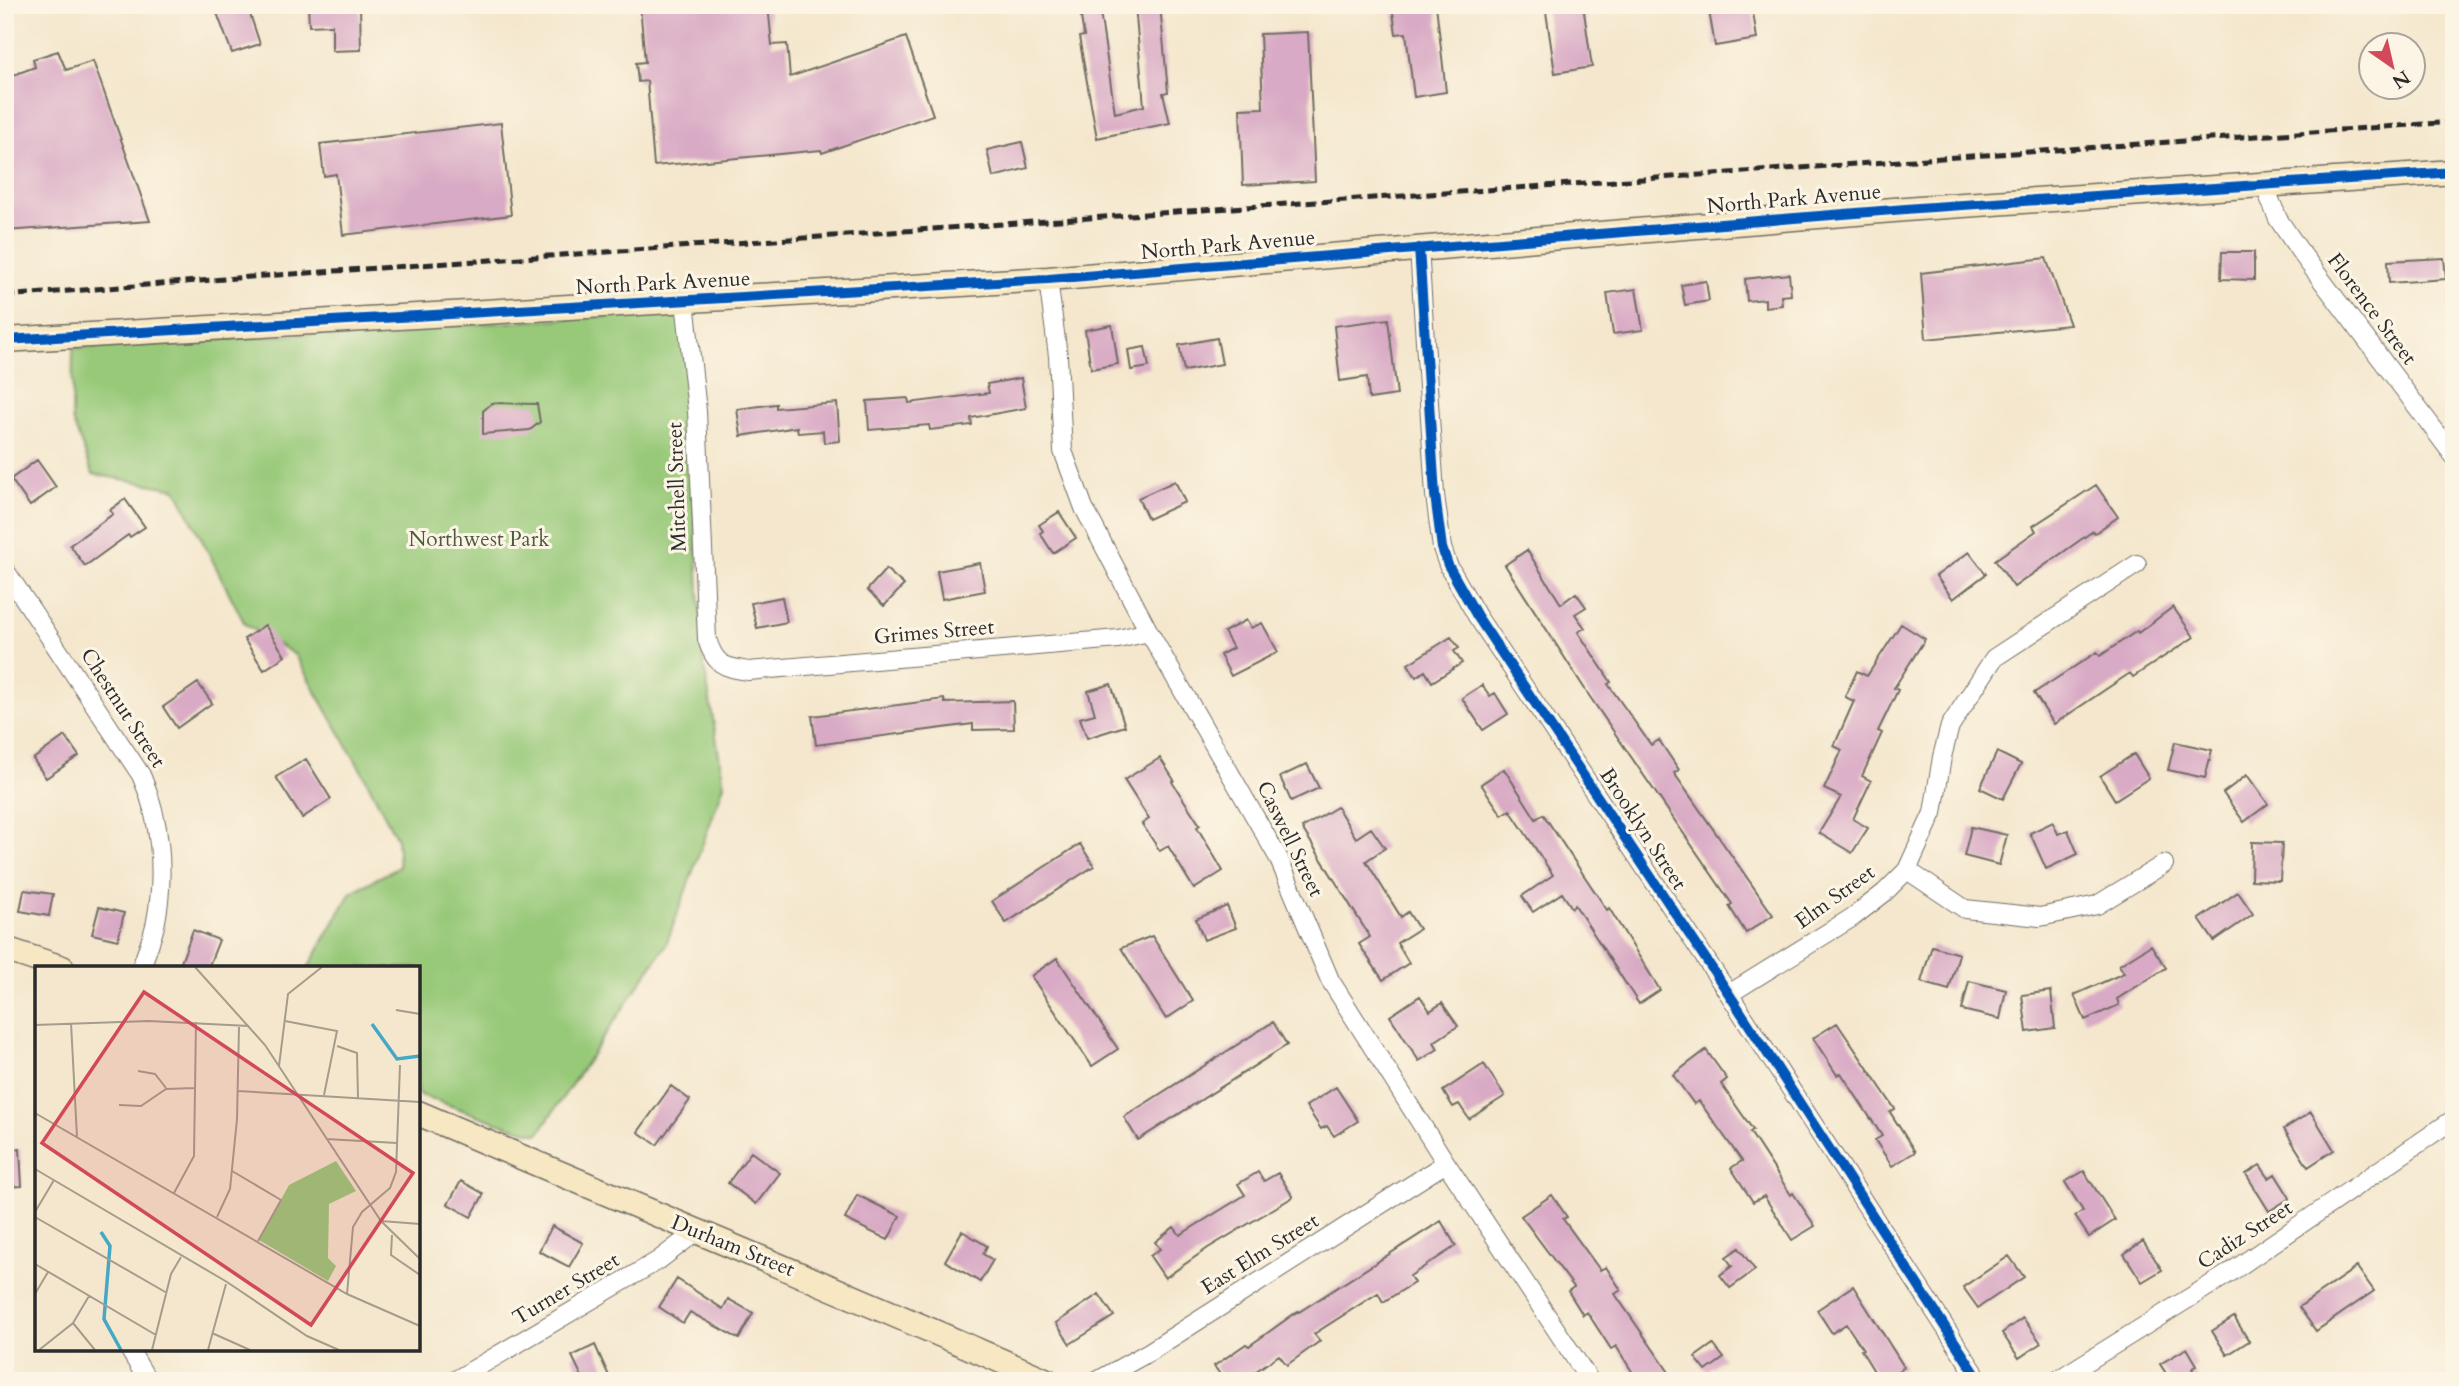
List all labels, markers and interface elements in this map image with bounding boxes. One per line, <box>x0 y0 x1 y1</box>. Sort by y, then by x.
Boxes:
north arrow <box>2358 32 2428 102</box>
text: N <box>2386 64 2415 95</box>
street label: North Park Avenue <box>1706 177 1882 221</box>
street label: North Park Avenue <box>1140 223 1316 267</box>
street label: Florence Street <box>2320 247 2424 371</box>
street label: North Park Avenue <box>575 264 751 302</box>
street label: Mitchell Street <box>660 421 694 552</box>
park label: Northwest Park <box>408 525 550 554</box>
street label: Grimes Street <box>873 612 996 652</box>
street label: Chestnut Street <box>74 643 173 774</box>
street label: Brooklyn Street <box>1593 762 1694 896</box>
street label: Caswell Street <box>1249 776 1331 902</box>
street label: Elm Street <box>1789 858 1881 936</box>
inset map <box>35 966 420 1351</box>
street label: Cadiz Street <box>2192 1193 2298 1277</box>
street label: East Elm Street <box>1196 1206 1325 1302</box>
street label: Durham Street <box>667 1208 799 1284</box>
street label: Turner Street <box>507 1246 625 1332</box>

